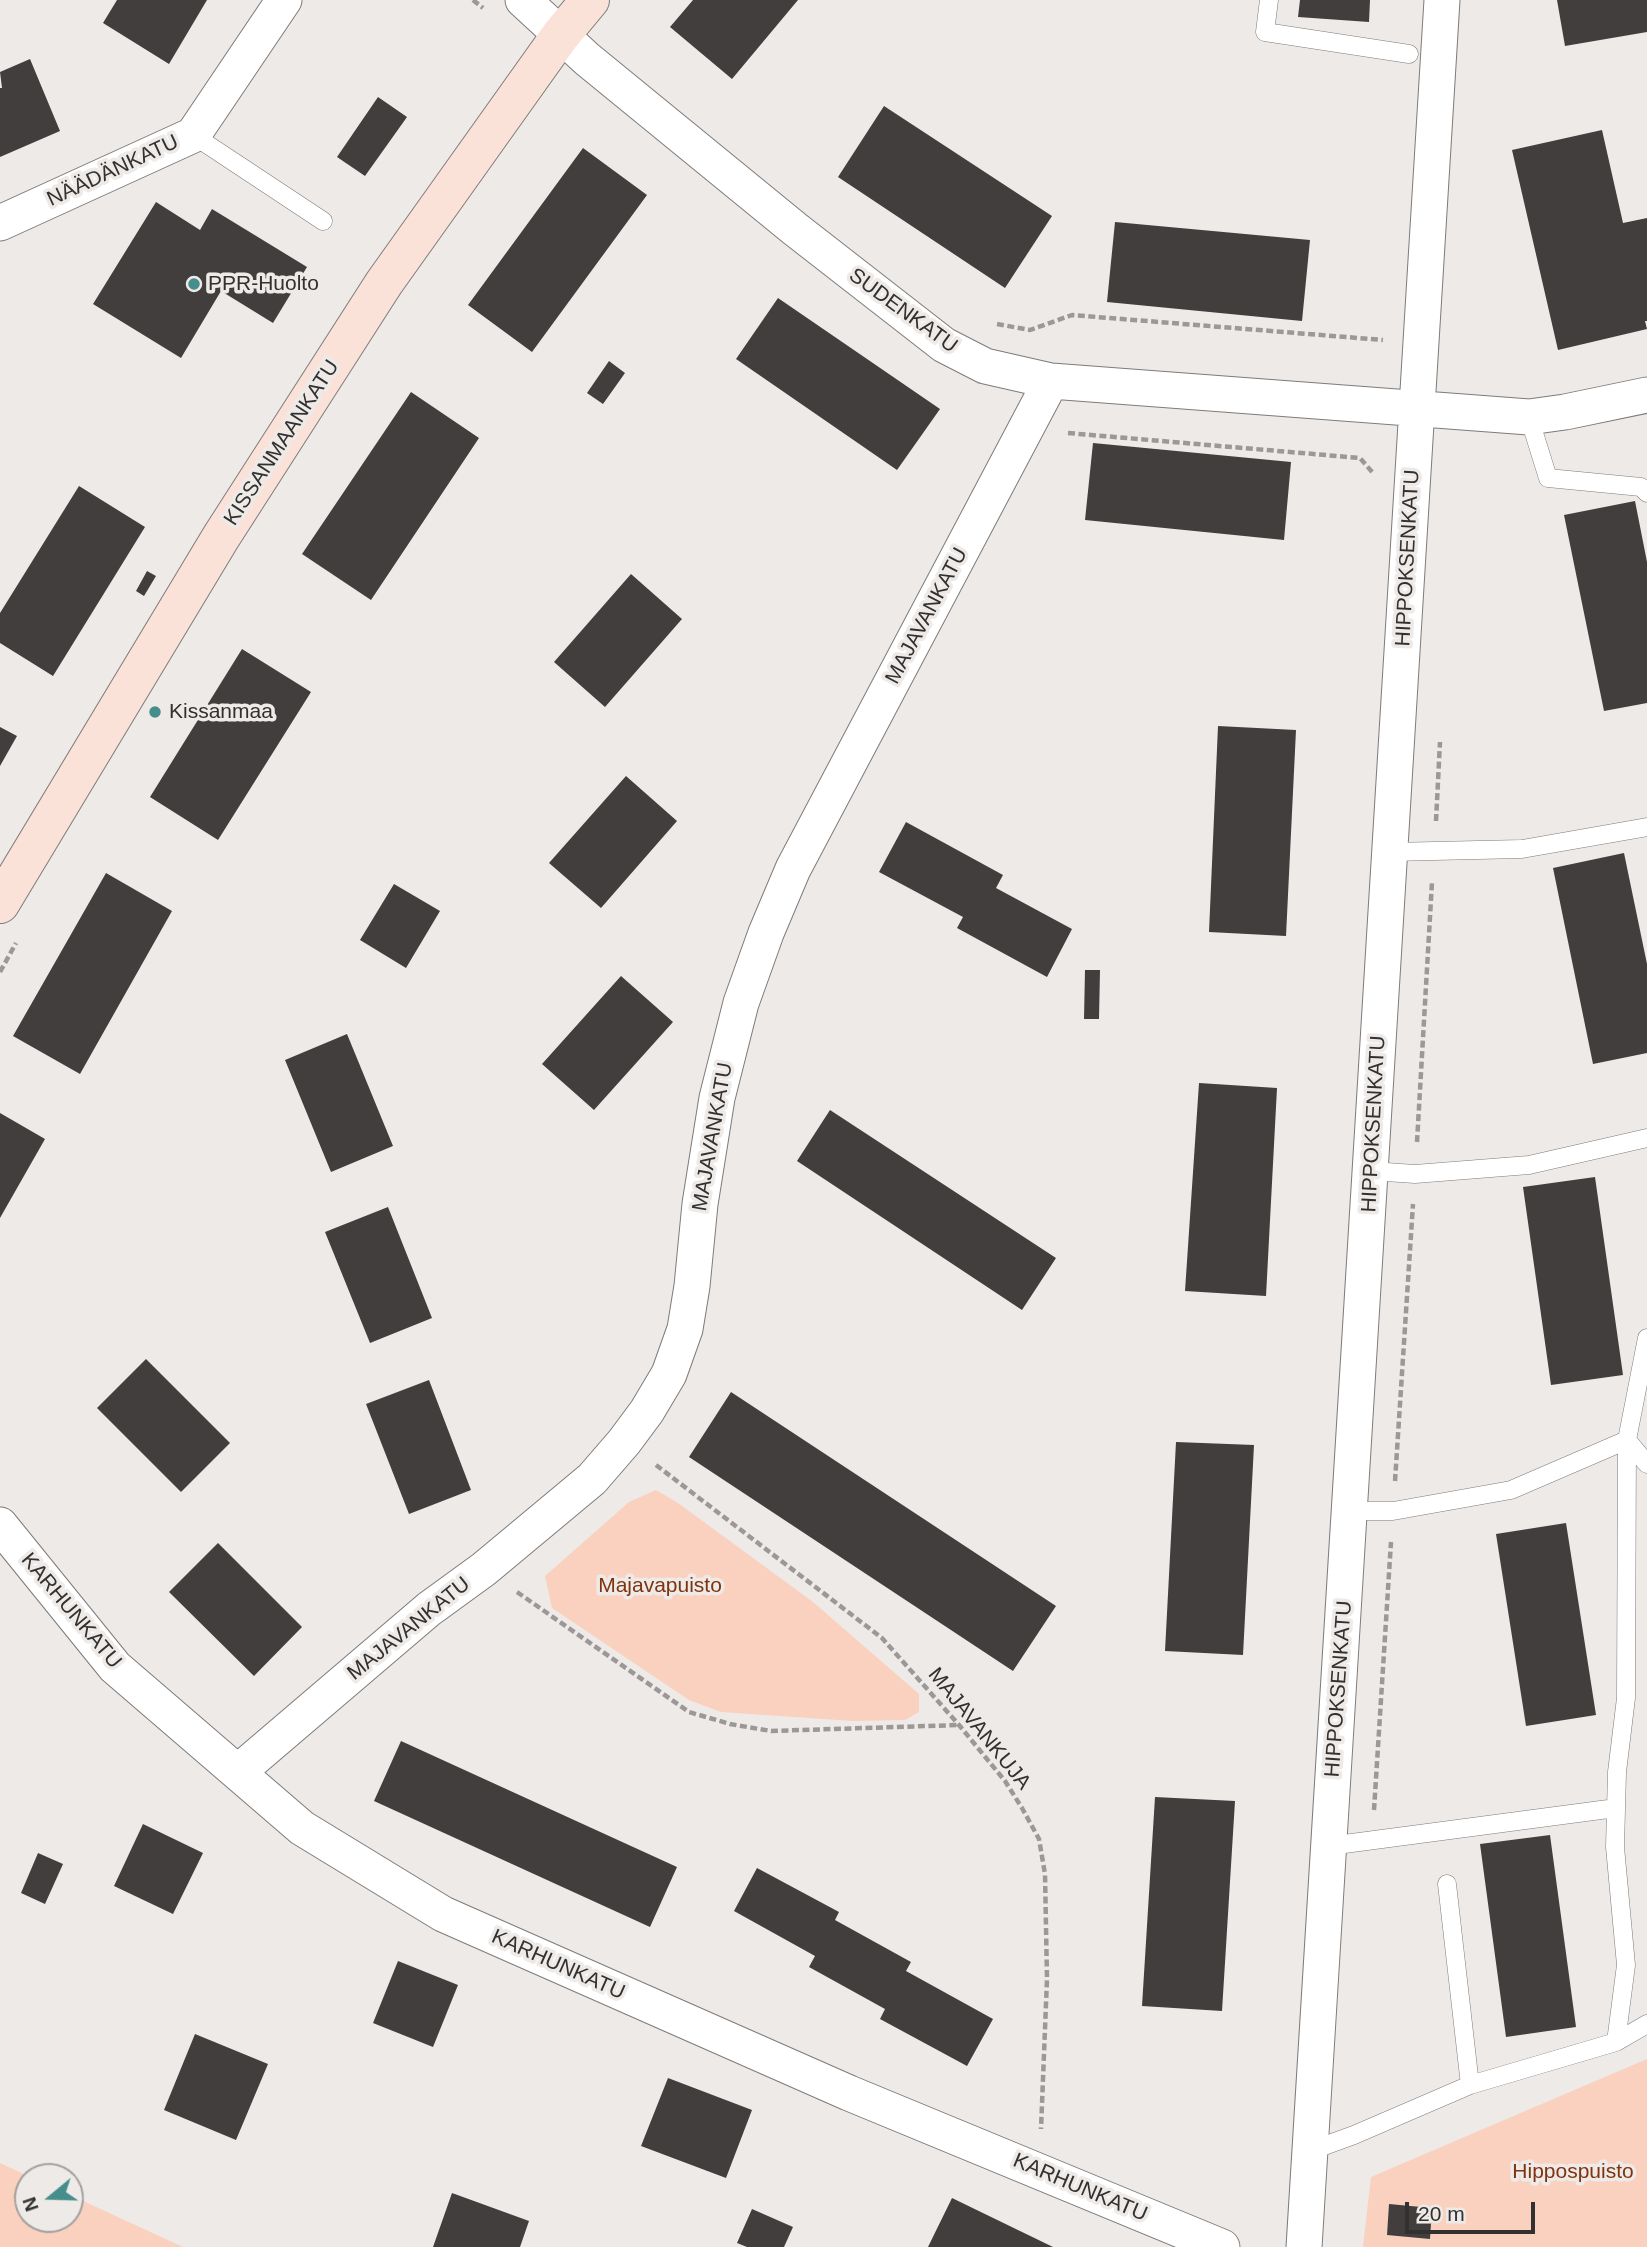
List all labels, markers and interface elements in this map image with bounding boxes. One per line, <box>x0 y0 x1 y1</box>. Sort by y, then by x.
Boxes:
street label: NÄÄDÄNKATU <box>43 130 183 212</box>
street label: SUDENKATU <box>844 263 962 359</box>
place label: PPR-Huolto <box>208 271 319 297</box>
marker: PPR-Huolto <box>186 276 202 292</box>
street label: KISSANMAANKATU <box>219 356 345 530</box>
street label: HIPPOKSENKATU <box>1391 469 1425 647</box>
street label: MAJAVANKATU <box>881 544 973 688</box>
place label: Kissanmaa <box>169 699 273 725</box>
marker: Kissanmaa <box>147 704 163 720</box>
street label: HIPPOKSENKATU <box>1357 1035 1391 1213</box>
street label: MAJAVANKATU <box>688 1061 738 1213</box>
street label: KARHUNKATU <box>15 1548 127 1674</box>
street label: MAJAVANKATU <box>343 1572 475 1686</box>
park label: Majavapuisto <box>598 1573 722 1599</box>
street label: HIPPOKSENKATU <box>1320 1600 1358 1778</box>
street label: MAJAVANKUJA <box>922 1663 1036 1795</box>
street label: KARHUNKATU <box>487 1924 629 2006</box>
street label: KARHUNKATU <box>1009 2148 1151 2228</box>
park label: Hippospuisto <box>1512 2159 1634 2185</box>
north arrow <box>14 2163 84 2233</box>
scale bar <box>1409 2188 1538 2232</box>
text: N <box>18 2194 43 2214</box>
text: 20 m <box>1418 2202 1465 2225</box>

